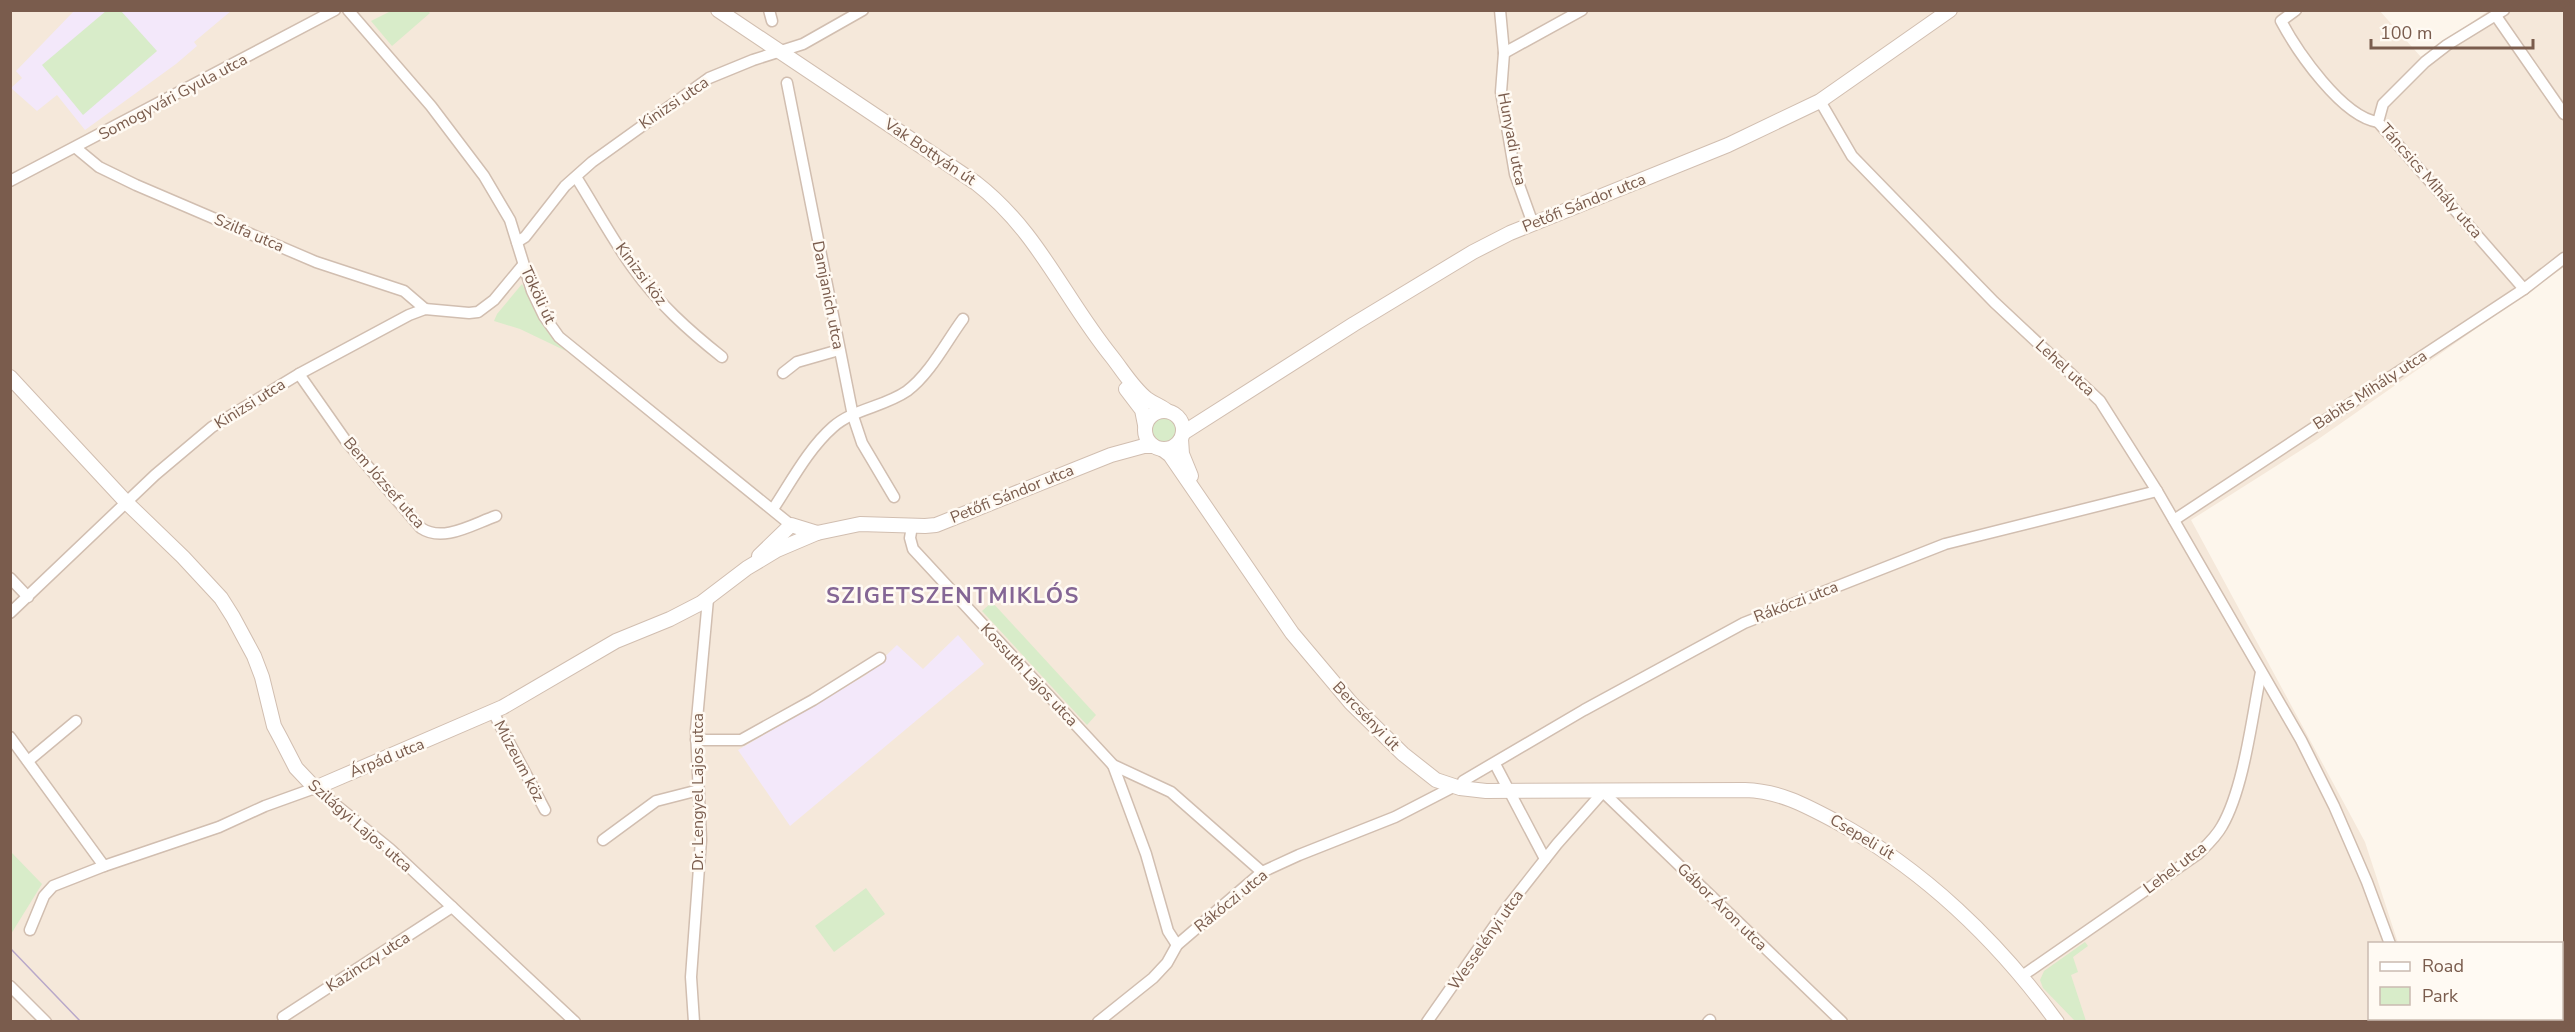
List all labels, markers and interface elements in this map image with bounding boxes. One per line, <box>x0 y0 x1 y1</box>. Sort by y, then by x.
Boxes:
scale bar <box>2371 12 2533 50</box>
text: 100 m <box>2380 21 2432 45</box>
street label: Somogyvári Gyula utca <box>95 48 251 146</box>
street label: Kinizsi utca <box>635 72 713 134</box>
street label: Hunyadi utca <box>1492 91 1532 187</box>
street label: Vak Bottyán út <box>879 113 980 191</box>
street label: Táncsics Mihály utca <box>2375 119 2487 243</box>
street label: Petőfi Sándor utca <box>1519 168 1649 238</box>
street label: Szilfa utca <box>211 208 287 258</box>
street label: Kinizsi köz <box>610 238 672 310</box>
street label: Damjanich utca <box>807 239 849 351</box>
street label: Tököli út <box>515 263 561 328</box>
street label: Lehel utca <box>2030 335 2100 401</box>
street label: Babits Mihály utca <box>2309 345 2431 435</box>
street label: Kinizsi utca <box>210 374 290 434</box>
street label: Bem József utca <box>338 433 430 533</box>
street label: Petőfi Sándor utca <box>947 459 1077 529</box>
street label: Rákóczi utca <box>1751 576 1841 628</box>
district label: SZIGETSZENTMIKLÓS <box>826 581 1080 611</box>
street label: Kossuth Lajos utca <box>975 619 1083 731</box>
street label: Bercsényi út <box>1327 677 1405 756</box>
street label: Dr. Lengyel Lajos utca <box>687 713 709 871</box>
street label: Múzeum köz <box>488 716 550 806</box>
street label: Árpád utca <box>346 733 428 783</box>
street label: Szilágyi Lajos utca <box>303 775 417 877</box>
street label: Csepeli út <box>1826 809 1899 865</box>
street label: Lehel utca <box>2139 837 2211 899</box>
street label: Gábor Áron utca <box>1672 858 1772 956</box>
street label: Rákóczi utca <box>1190 865 1272 937</box>
street label: Wesselényi utca <box>1443 886 1529 994</box>
street label: Kazinczy utca <box>322 927 414 997</box>
legend <box>2368 942 2563 1020</box>
text: Road <box>2422 954 2464 978</box>
text: Park <box>2422 984 2459 1008</box>

